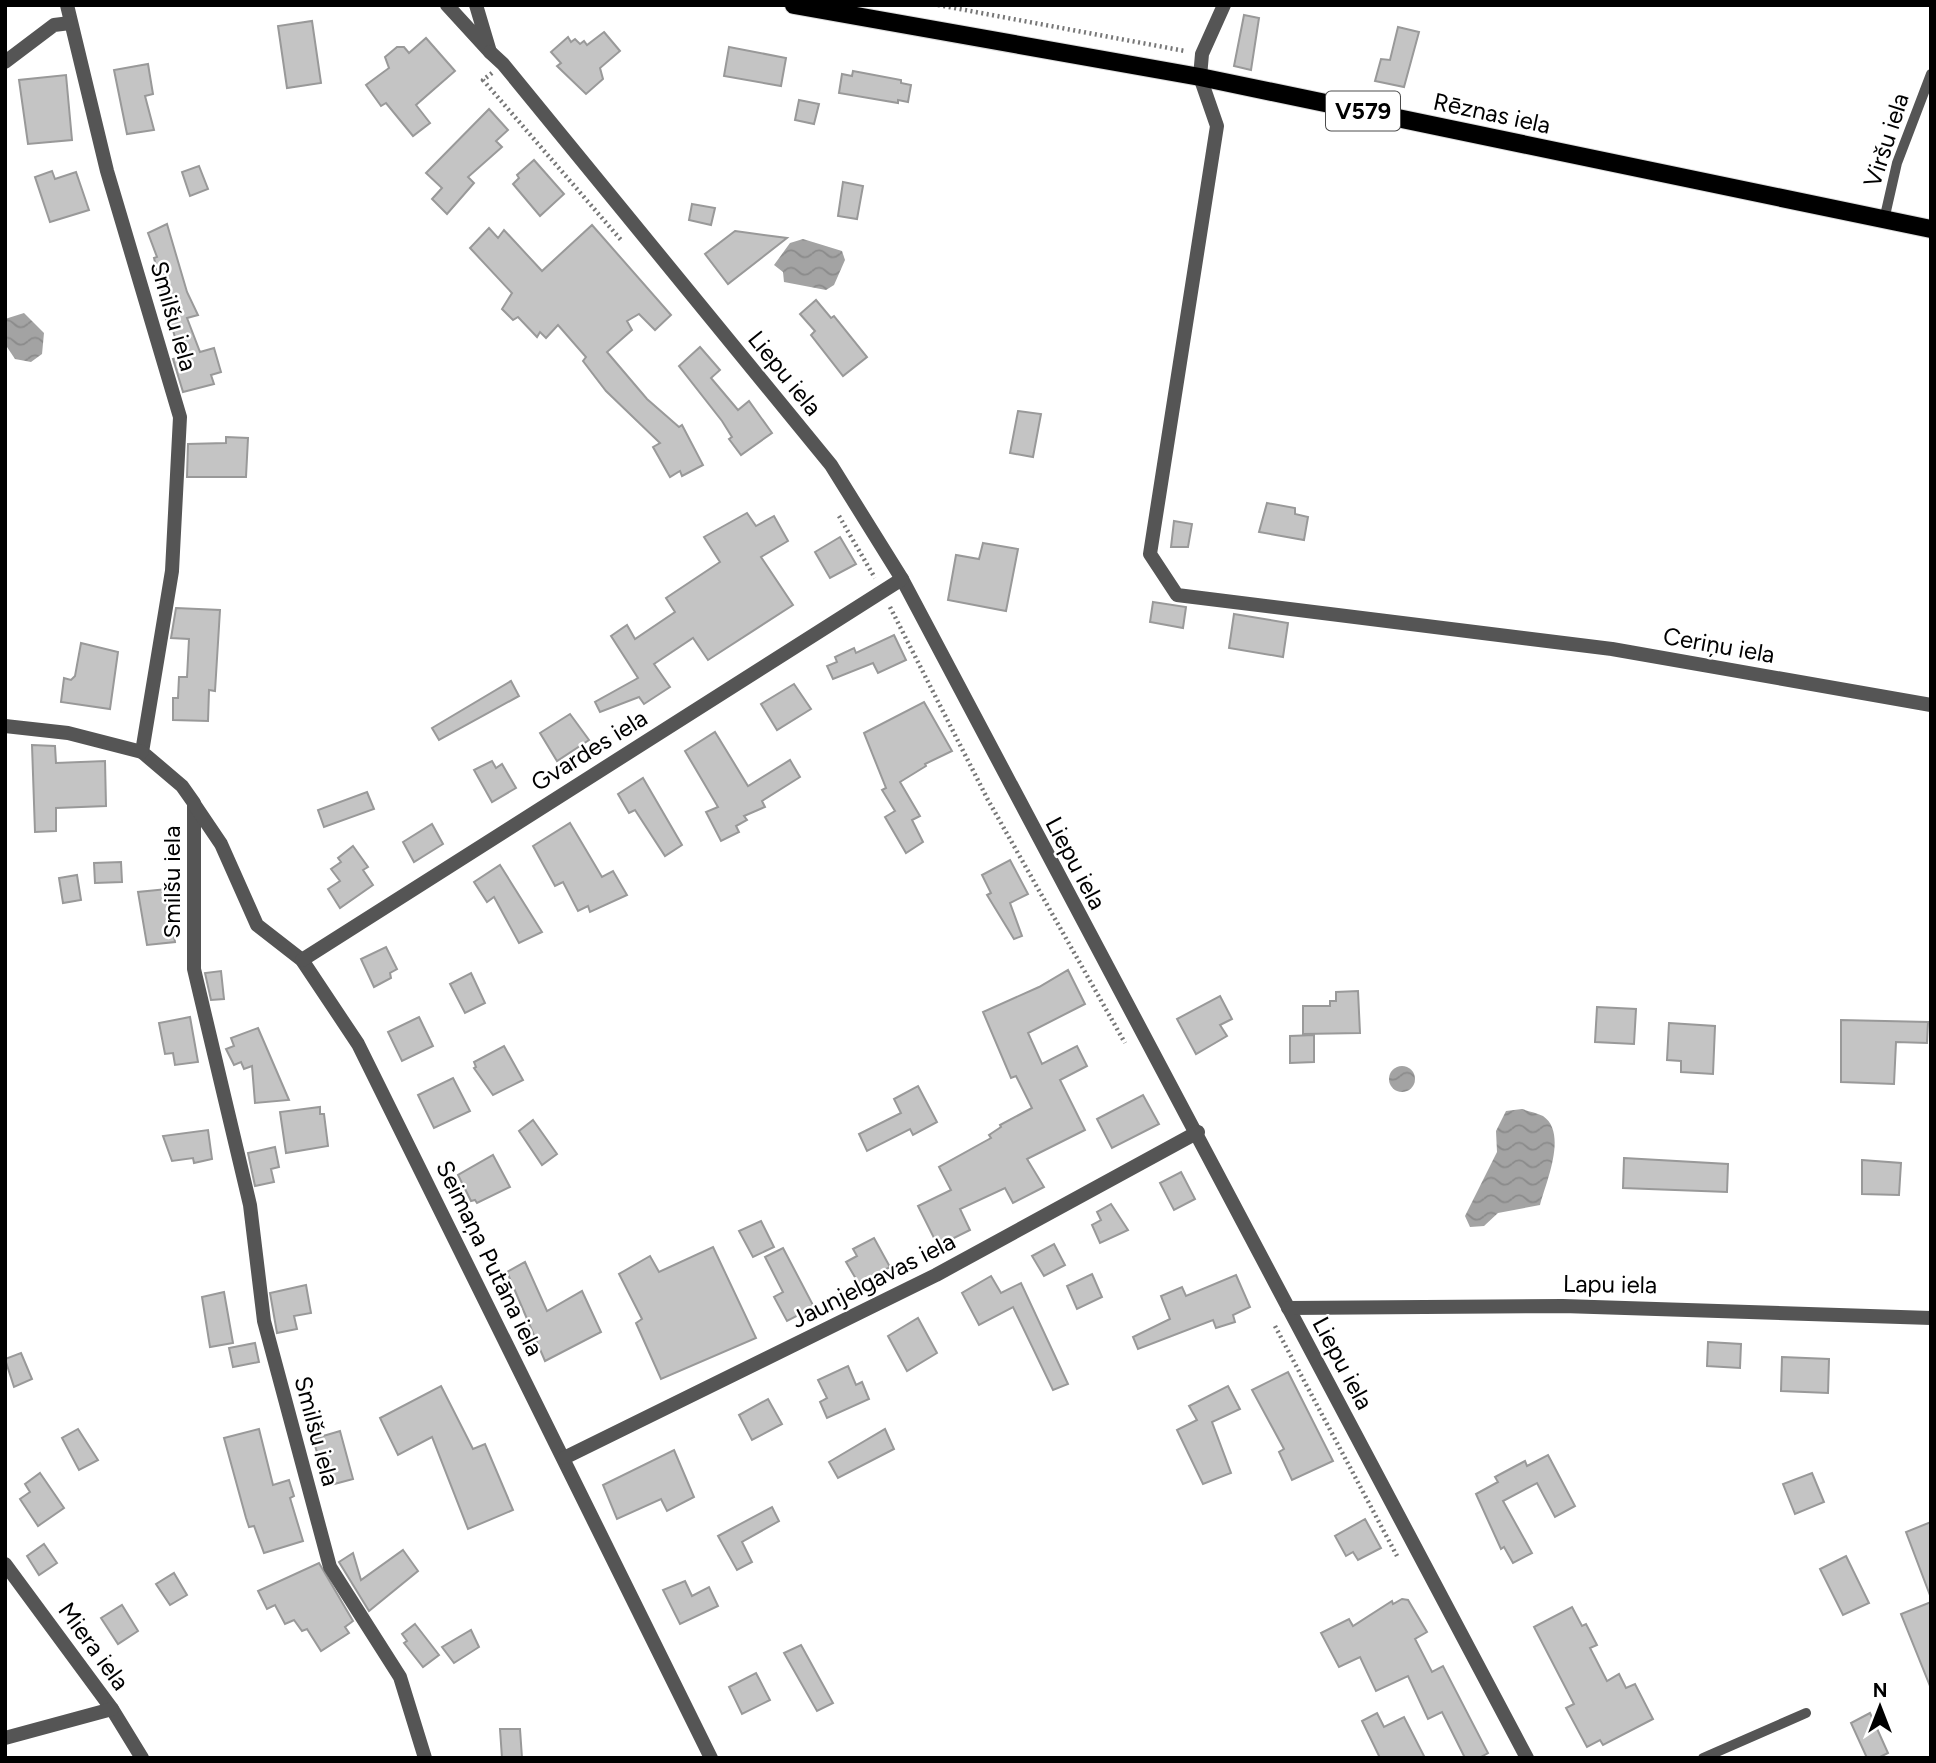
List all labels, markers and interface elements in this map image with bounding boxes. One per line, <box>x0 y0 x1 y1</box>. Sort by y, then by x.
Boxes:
street label: Rēznas iela <box>1431 86 1553 140</box>
street label: Viršu iela <box>1857 89 1915 191</box>
road number: V579 <box>1326 92 1400 130</box>
street label: Smilšu iela <box>145 258 203 374</box>
street label: Liepu iela <box>742 325 828 421</box>
street label: Ceriņu iela <box>1661 621 1777 669</box>
street label: Gvardes iela <box>526 703 652 797</box>
street label: Liepu iela <box>1040 812 1112 914</box>
street label: Smilšu iela <box>157 826 186 938</box>
street label: Seimaņa Putāna iela <box>430 1156 550 1360</box>
street label: Jaunjelgavas iela <box>786 1226 960 1334</box>
street label: Lapu iela <box>1563 1269 1657 1299</box>
street label: Liepu iela <box>1307 1312 1379 1414</box>
street label: Smilšu iela <box>288 1373 346 1489</box>
street label: Miera iela <box>52 1596 136 1696</box>
north arrow <box>1845 1672 1915 1742</box>
text: N <box>1873 1679 1887 1702</box>

